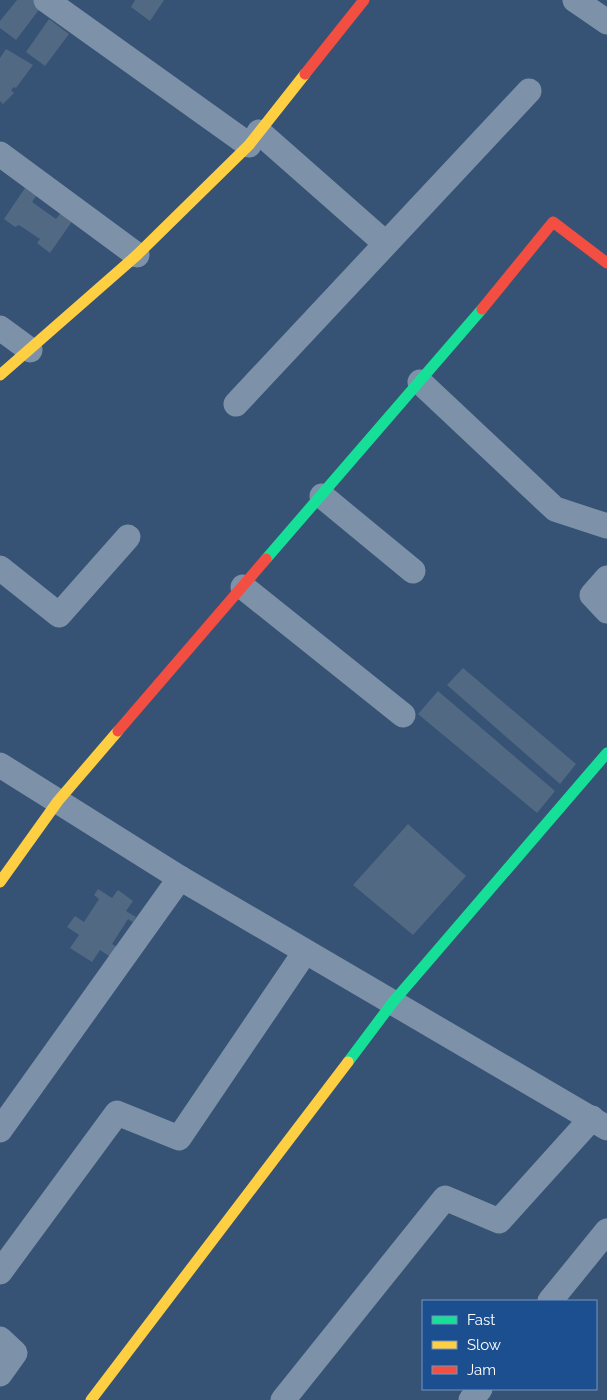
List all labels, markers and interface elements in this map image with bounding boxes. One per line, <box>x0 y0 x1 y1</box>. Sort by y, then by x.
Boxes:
legend <box>422 1300 597 1390</box>
text: Fast <box>467 1311 495 1329</box>
text: Slow <box>467 1336 501 1354</box>
text: Jam <box>467 1361 496 1379</box>

